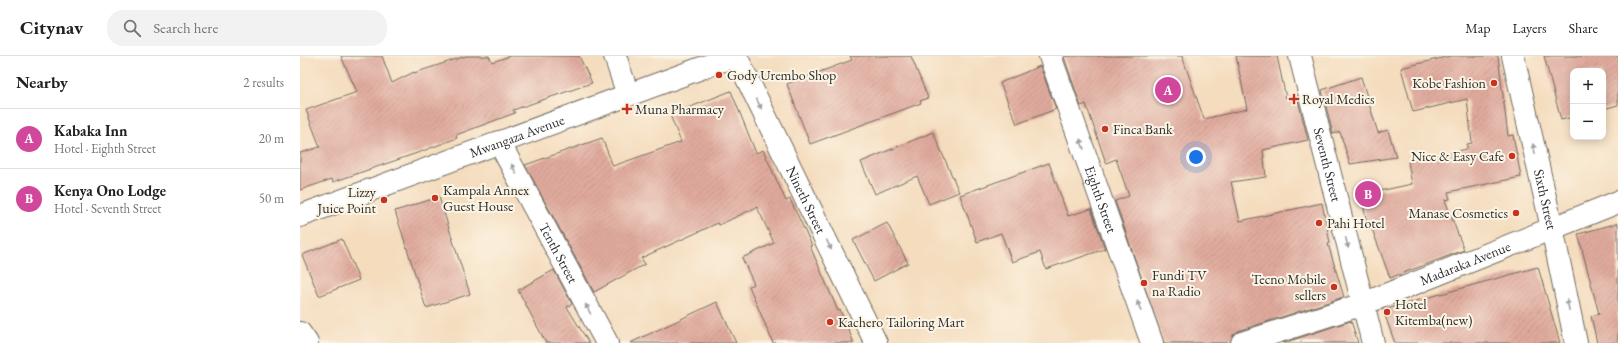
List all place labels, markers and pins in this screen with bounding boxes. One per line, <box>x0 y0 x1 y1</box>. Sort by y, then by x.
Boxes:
place label: Gody Urembo Shop <box>727 66 836 84</box>
marker: Gody Urembo Shop <box>714 70 724 80</box>
place label: Kobe Fashion <box>1412 74 1487 92</box>
pin: A <box>1155 75 1181 105</box>
marker: Kobe Fashion <box>1489 78 1499 88</box>
place label: Royal Medics <box>1302 90 1375 108</box>
marker: Royal Medics <box>1289 94 1299 104</box>
place label: Muna Pharmacy <box>635 100 725 118</box>
marker: Muna Pharmacy <box>622 104 632 114</box>
place label: Finca Bank <box>1113 120 1173 138</box>
marker: Finca Bank <box>1100 124 1110 134</box>
place label: Nice & Easy Cafe <box>1411 147 1505 165</box>
marker: Nice & Easy Cafe <box>1507 151 1517 161</box>
pin: B <box>1355 179 1381 209</box>
place label: Kampala Annex Guest House <box>443 181 529 215</box>
place label: Lizzy Juice Point <box>317 183 377 217</box>
marker: Kampala Annex Guest House <box>430 193 440 203</box>
marker: Lizzy Juice Point <box>379 195 389 205</box>
place label: Manase Cosmetics <box>1409 204 1508 222</box>
marker: Manase Cosmetics <box>1511 208 1521 218</box>
place label: Pahi Hotel <box>1327 214 1385 232</box>
marker: Pahi Hotel <box>1314 218 1324 228</box>
place label: Fundi TV na Radio <box>1152 266 1207 300</box>
place label: Tecno Mobile sellers <box>1251 270 1327 304</box>
marker: Fundi TV na Radio <box>1139 278 1149 288</box>
marker: Tecno Mobile sellers <box>1329 282 1339 292</box>
place label: Hotel Kitemba(new) <box>1395 295 1473 329</box>
marker: Hotel Kitemba(new) <box>1382 307 1392 317</box>
place label: Kachero Tailoring Mart <box>838 313 965 331</box>
marker: Kachero Tailoring Mart <box>825 317 835 327</box>

